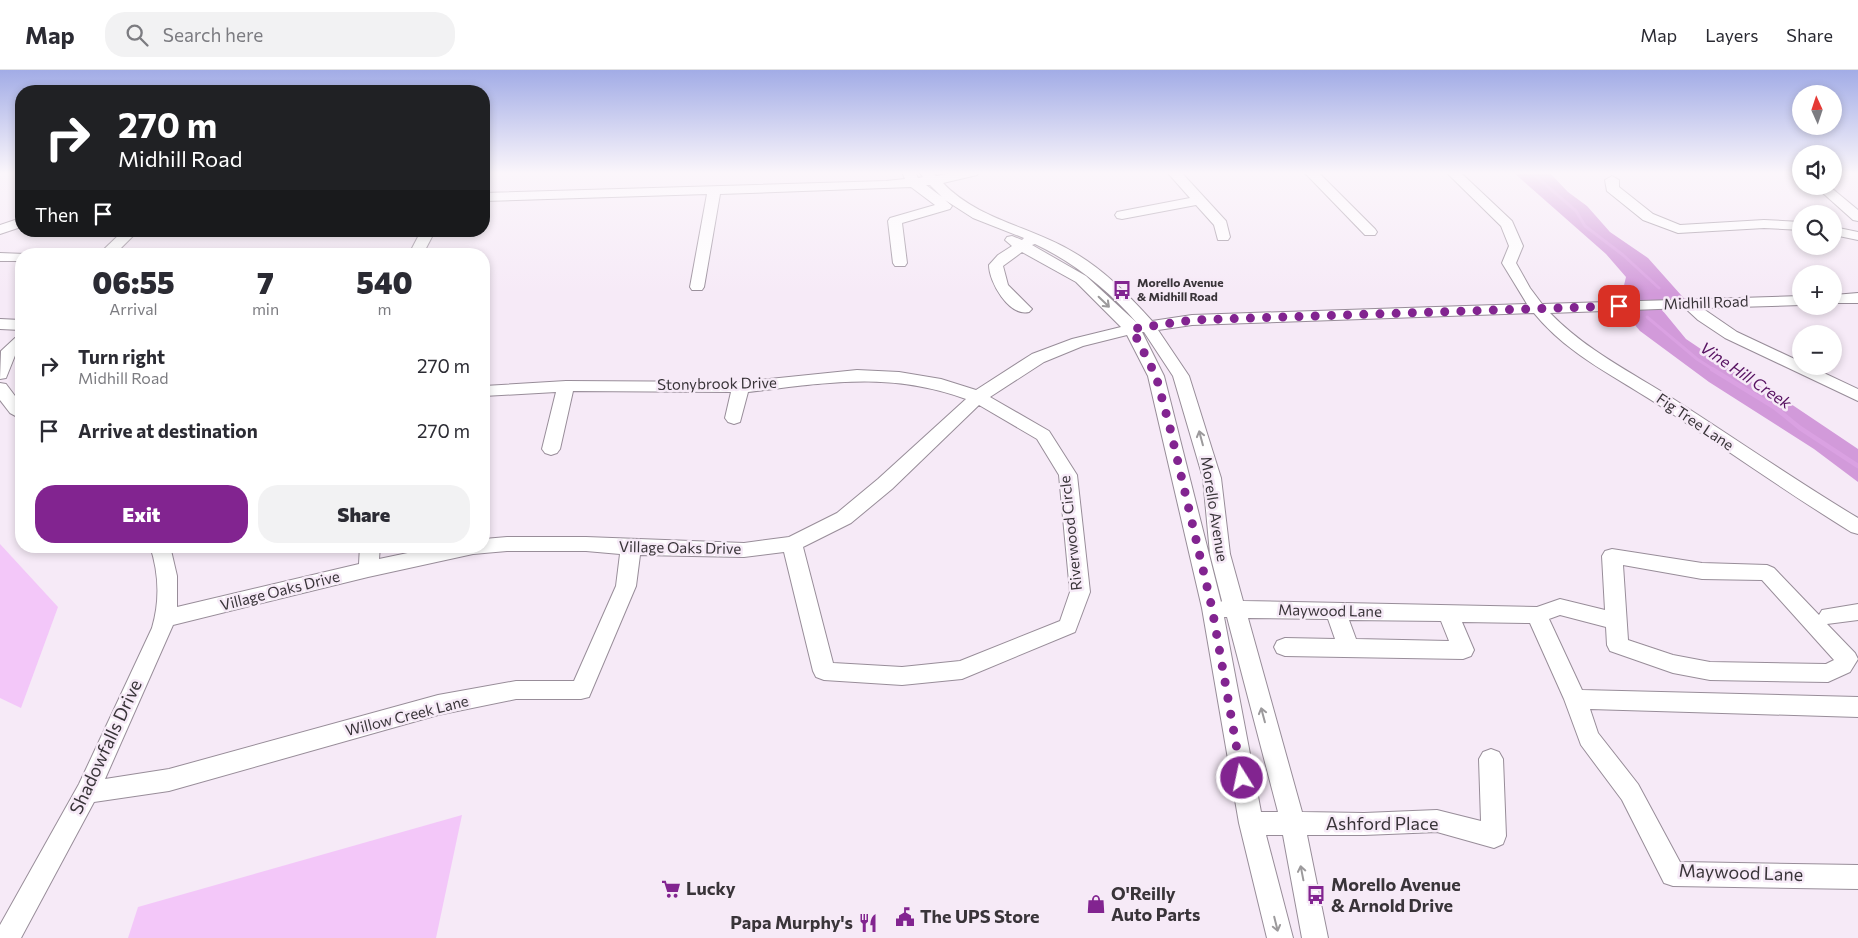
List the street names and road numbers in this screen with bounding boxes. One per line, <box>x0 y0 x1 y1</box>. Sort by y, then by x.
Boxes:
street label: Midhill Road <box>1663 292 1749 312</box>
street label: Stonybrook Drive <box>657 373 777 393</box>
street label: Fig Tree Lane <box>1654 389 1738 454</box>
street label: Morello Avenue <box>1198 455 1232 563</box>
street label: Riverwood Circle <box>1055 475 1085 591</box>
street label: Village Oaks Drive <box>619 537 742 557</box>
street label: Village Oaks Drive <box>218 566 341 614</box>
street label: Maywood Lane <box>1278 600 1382 620</box>
street label: Shadowfalls Drive <box>64 676 146 817</box>
street label: Willow Creek Lane <box>343 691 470 739</box>
street label: Ashford Place <box>1326 812 1438 834</box>
street label: Maywood Lane <box>1678 859 1804 885</box>

